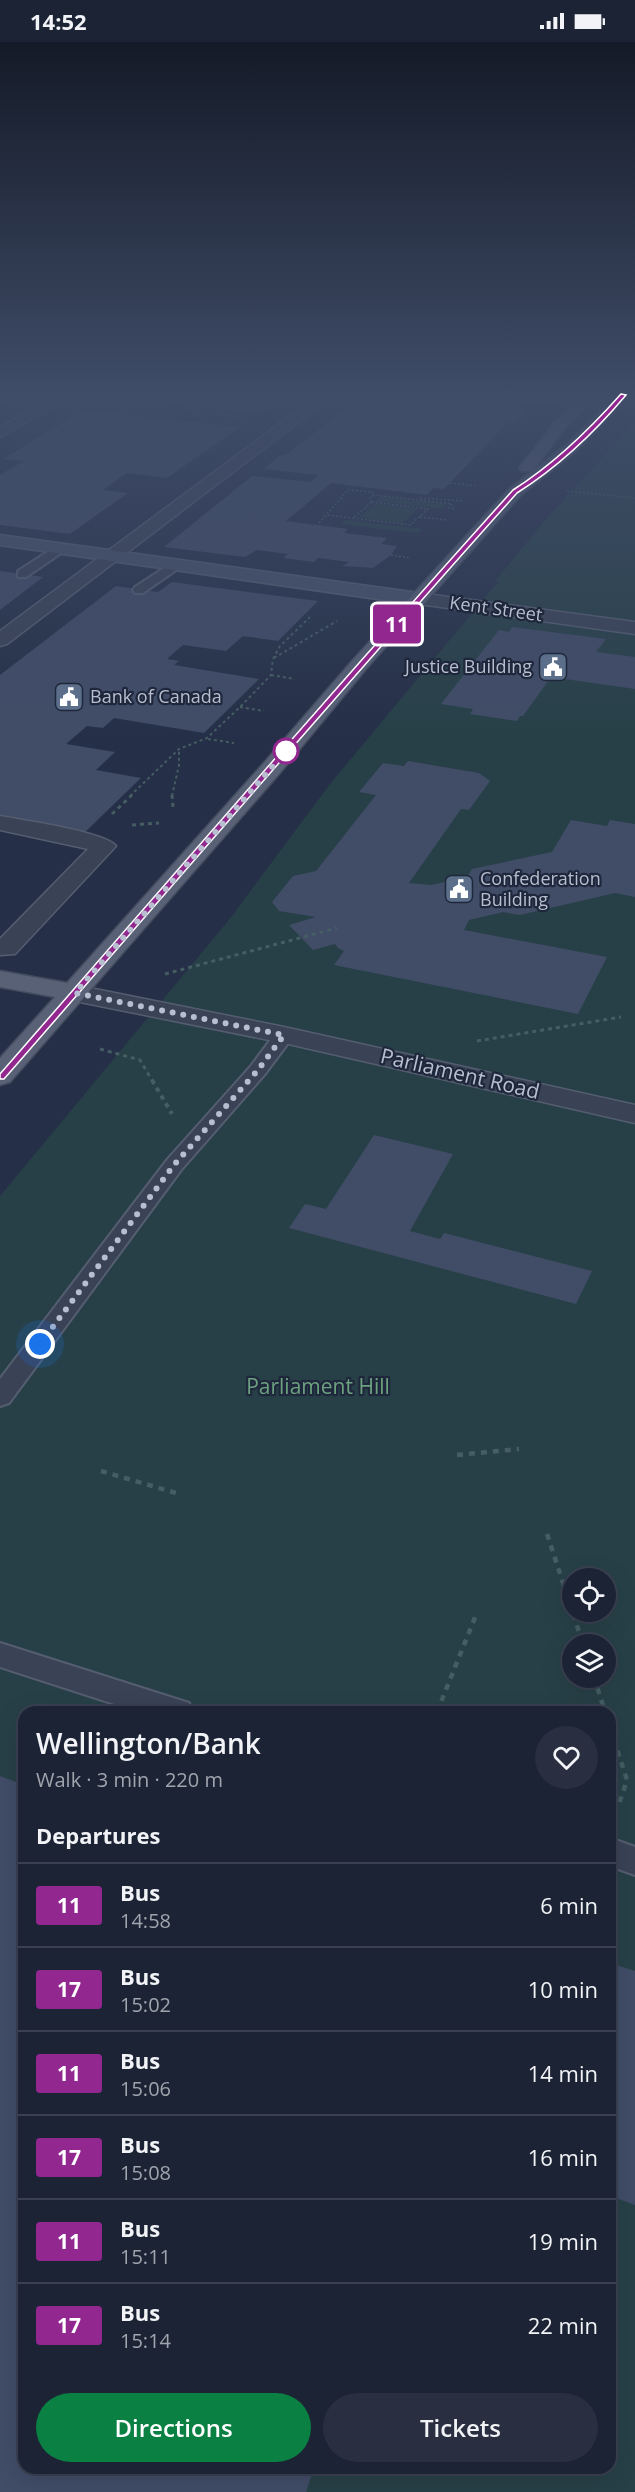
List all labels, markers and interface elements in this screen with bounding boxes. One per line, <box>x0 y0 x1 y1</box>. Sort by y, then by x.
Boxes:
text: 14:52 <box>30 6 87 36</box>
street label: Kent Street <box>448 590 544 626</box>
line badge: 11 <box>370 604 424 644</box>
text: 11 <box>385 610 409 638</box>
public building icon: Justice Building <box>537 651 569 683</box>
place label: Justice Building <box>403 654 532 678</box>
public building icon: Bank of Canada <box>53 681 85 713</box>
place label: Bank of Canada <box>90 684 222 708</box>
unlabelled marker <box>273 738 299 764</box>
place label: Confederation Building <box>480 866 601 911</box>
public building icon: Confederation Building <box>443 873 475 905</box>
street label: Parliament Road <box>378 1041 542 1105</box>
your location <box>25 1329 55 1359</box>
park label: Parliament Hill <box>246 1372 390 1400</box>
map controls <box>562 1568 616 1688</box>
button: locate <box>562 1568 616 1622</box>
button: layers <box>562 1634 616 1688</box>
text: Wellington/Bank <box>36 1724 261 1762</box>
button: heart <box>535 1726 598 1789</box>
text: Walk · 3 min · 220 m <box>36 1766 223 1793</box>
text: Departures <box>36 1820 160 1850</box>
text: Bus <box>120 1877 160 1907</box>
text: 6 min <box>540 1890 598 1920</box>
text: 11 <box>57 1891 81 1919</box>
text: 14:58 <box>120 1907 171 1934</box>
text: Bus <box>120 1961 160 1991</box>
text: 10 min <box>528 1974 598 2004</box>
text: 17 <box>57 1975 81 2003</box>
text: 15:02 <box>120 1991 171 2018</box>
text: Bus <box>120 2045 160 2075</box>
text: 14 min <box>528 2058 598 2088</box>
text: 11 <box>57 2059 81 2087</box>
text: 15:06 <box>120 2075 171 2102</box>
text: Bus <box>120 2129 160 2159</box>
text: 16 min <box>528 2142 598 2172</box>
text: 17 <box>57 2143 81 2171</box>
text: 15:08 <box>120 2159 171 2186</box>
text: Bus <box>120 2213 160 2243</box>
text: 19 min <box>528 2226 598 2256</box>
text: 11 <box>57 2227 81 2255</box>
text: 15:11 <box>120 2243 171 2270</box>
text: Bus <box>120 2297 160 2327</box>
text: 22 min <box>528 2310 598 2340</box>
text: 17 <box>57 2311 81 2339</box>
text: 15:14 <box>120 2327 171 2354</box>
button: Directions <box>36 2393 311 2462</box>
button: Tickets <box>323 2393 598 2462</box>

